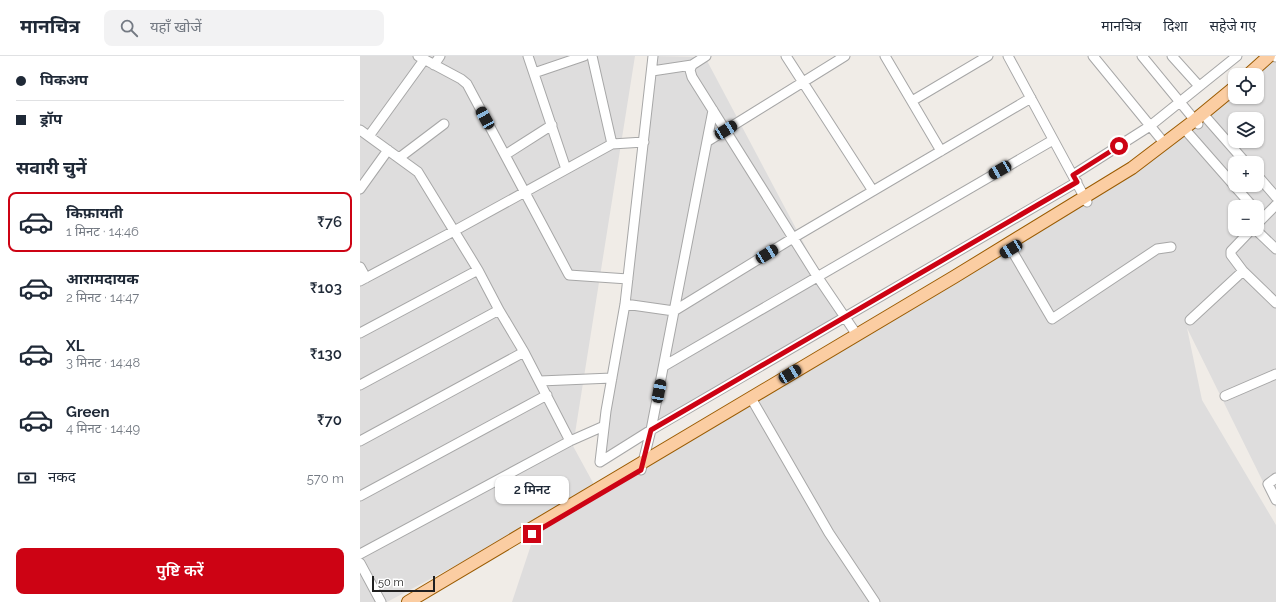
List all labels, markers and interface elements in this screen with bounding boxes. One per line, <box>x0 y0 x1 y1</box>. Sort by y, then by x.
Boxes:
search box <box>104 10 384 46</box>
text: मानचित्र <box>20 15 80 37</box>
icon: search <box>118 17 140 39</box>
text: यहाँ खोजें <box>150 18 202 36</box>
text: मानचित्र <box>1101 18 1141 34</box>
text: दिशा <box>1163 18 1188 34</box>
text: सहेजे गए <box>1210 18 1256 34</box>
map controls <box>1228 68 1264 236</box>
button: locate <box>1228 68 1264 104</box>
text: पिकअप <box>40 71 88 89</box>
car <box>474 105 496 131</box>
text: ड्रॉप <box>40 110 62 128</box>
button: layers <box>1228 112 1264 148</box>
car <box>713 119 739 141</box>
route start <box>1110 137 1128 155</box>
button: + <box>1228 156 1264 192</box>
text: सवारी चुनें <box>16 157 87 178</box>
car <box>987 159 1013 181</box>
button: − <box>1228 200 1264 236</box>
icon: car <box>18 204 54 240</box>
text: किफ़ायती <box>66 204 123 222</box>
text: ₹76 <box>317 213 342 231</box>
text: 1 मिनट · 14:46 <box>66 224 139 239</box>
car <box>998 238 1024 260</box>
car <box>754 243 780 265</box>
icon: car <box>18 270 54 306</box>
text: आरामदायक <box>66 270 139 288</box>
text: ₹103 <box>310 279 342 297</box>
text: 2 मिनट · 14:47 <box>66 290 139 305</box>
icon: car <box>18 336 54 372</box>
text: XL <box>66 337 84 355</box>
text: ₹130 <box>310 345 342 363</box>
text: 3 मिनट · 14:48 <box>66 355 140 370</box>
car <box>777 363 803 385</box>
car <box>651 378 667 404</box>
icon: car <box>18 402 54 438</box>
text: Green <box>66 403 110 421</box>
text: ₹70 <box>317 411 342 429</box>
text: 4 मिनट · 14:49 <box>66 421 140 436</box>
icon: cash <box>16 467 38 489</box>
text: नकद <box>48 468 76 486</box>
text: 570 m <box>307 471 344 486</box>
callout: 2 मिनट <box>495 476 569 504</box>
text: 2 मिनट <box>514 482 550 497</box>
route end <box>523 525 541 543</box>
button: पुष्टि करें <box>16 548 344 594</box>
scale bar <box>372 574 435 593</box>
text: 50 m <box>378 576 404 589</box>

